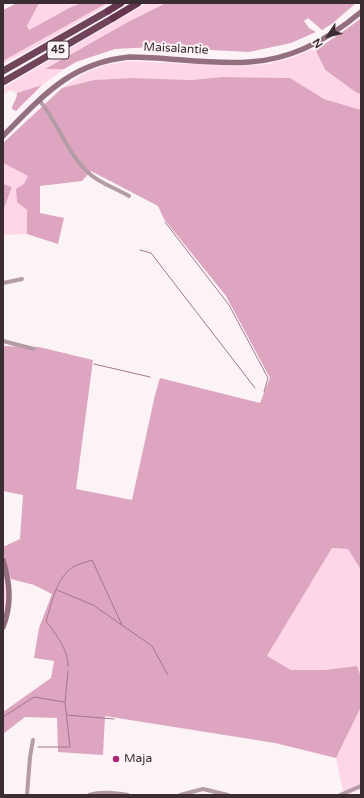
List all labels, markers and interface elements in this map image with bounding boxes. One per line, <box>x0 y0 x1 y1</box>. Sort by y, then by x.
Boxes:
north arrow <box>308 16 348 56</box>
text: N <box>310 36 326 51</box>
street label: Maisalantie <box>143 40 209 58</box>
road number: 45 <box>47 41 69 59</box>
place label: Maja <box>124 752 152 766</box>
marker: Maja <box>111 754 121 764</box>

